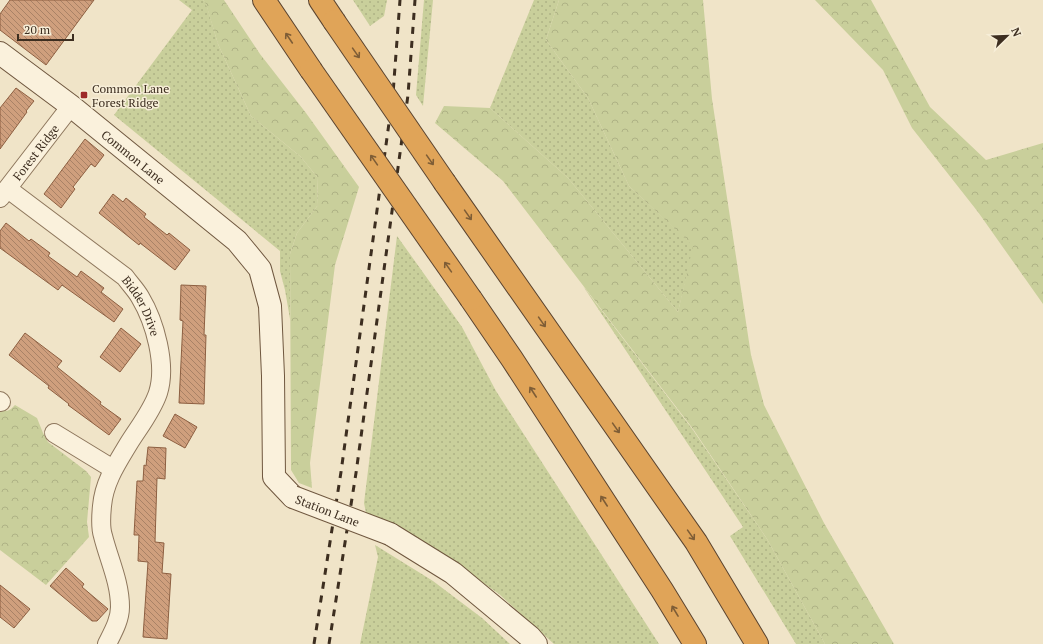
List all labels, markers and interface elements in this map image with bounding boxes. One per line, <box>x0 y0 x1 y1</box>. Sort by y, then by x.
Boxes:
scale bar <box>18 16 73 42</box>
north arrow <box>987 16 1027 56</box>
text: 20 m <box>24 22 51 37</box>
text: N <box>1008 26 1025 39</box>
one-way arrow <box>285 33 293 44</box>
one-way arrow <box>352 47 360 58</box>
place label: Common Lane Forest Ridge <box>92 81 169 110</box>
marker: Common Lane Forest Ridge <box>79 90 89 100</box>
street label: Forest Ridge <box>9 121 62 183</box>
street label: Common Lane <box>99 127 168 187</box>
one-way arrow <box>426 154 434 165</box>
one-way arrow <box>370 155 378 166</box>
one-way arrow <box>464 209 472 220</box>
one-way arrow <box>444 262 452 273</box>
street label: Bidder Drive <box>119 273 163 338</box>
one-way arrow <box>538 316 546 327</box>
one-way arrow <box>529 386 537 398</box>
one-way arrow <box>612 422 620 433</box>
street label: Station Lane <box>293 491 362 529</box>
one-way arrow <box>600 495 608 507</box>
one-way arrow <box>687 529 695 540</box>
one-way arrow <box>670 605 678 617</box>

